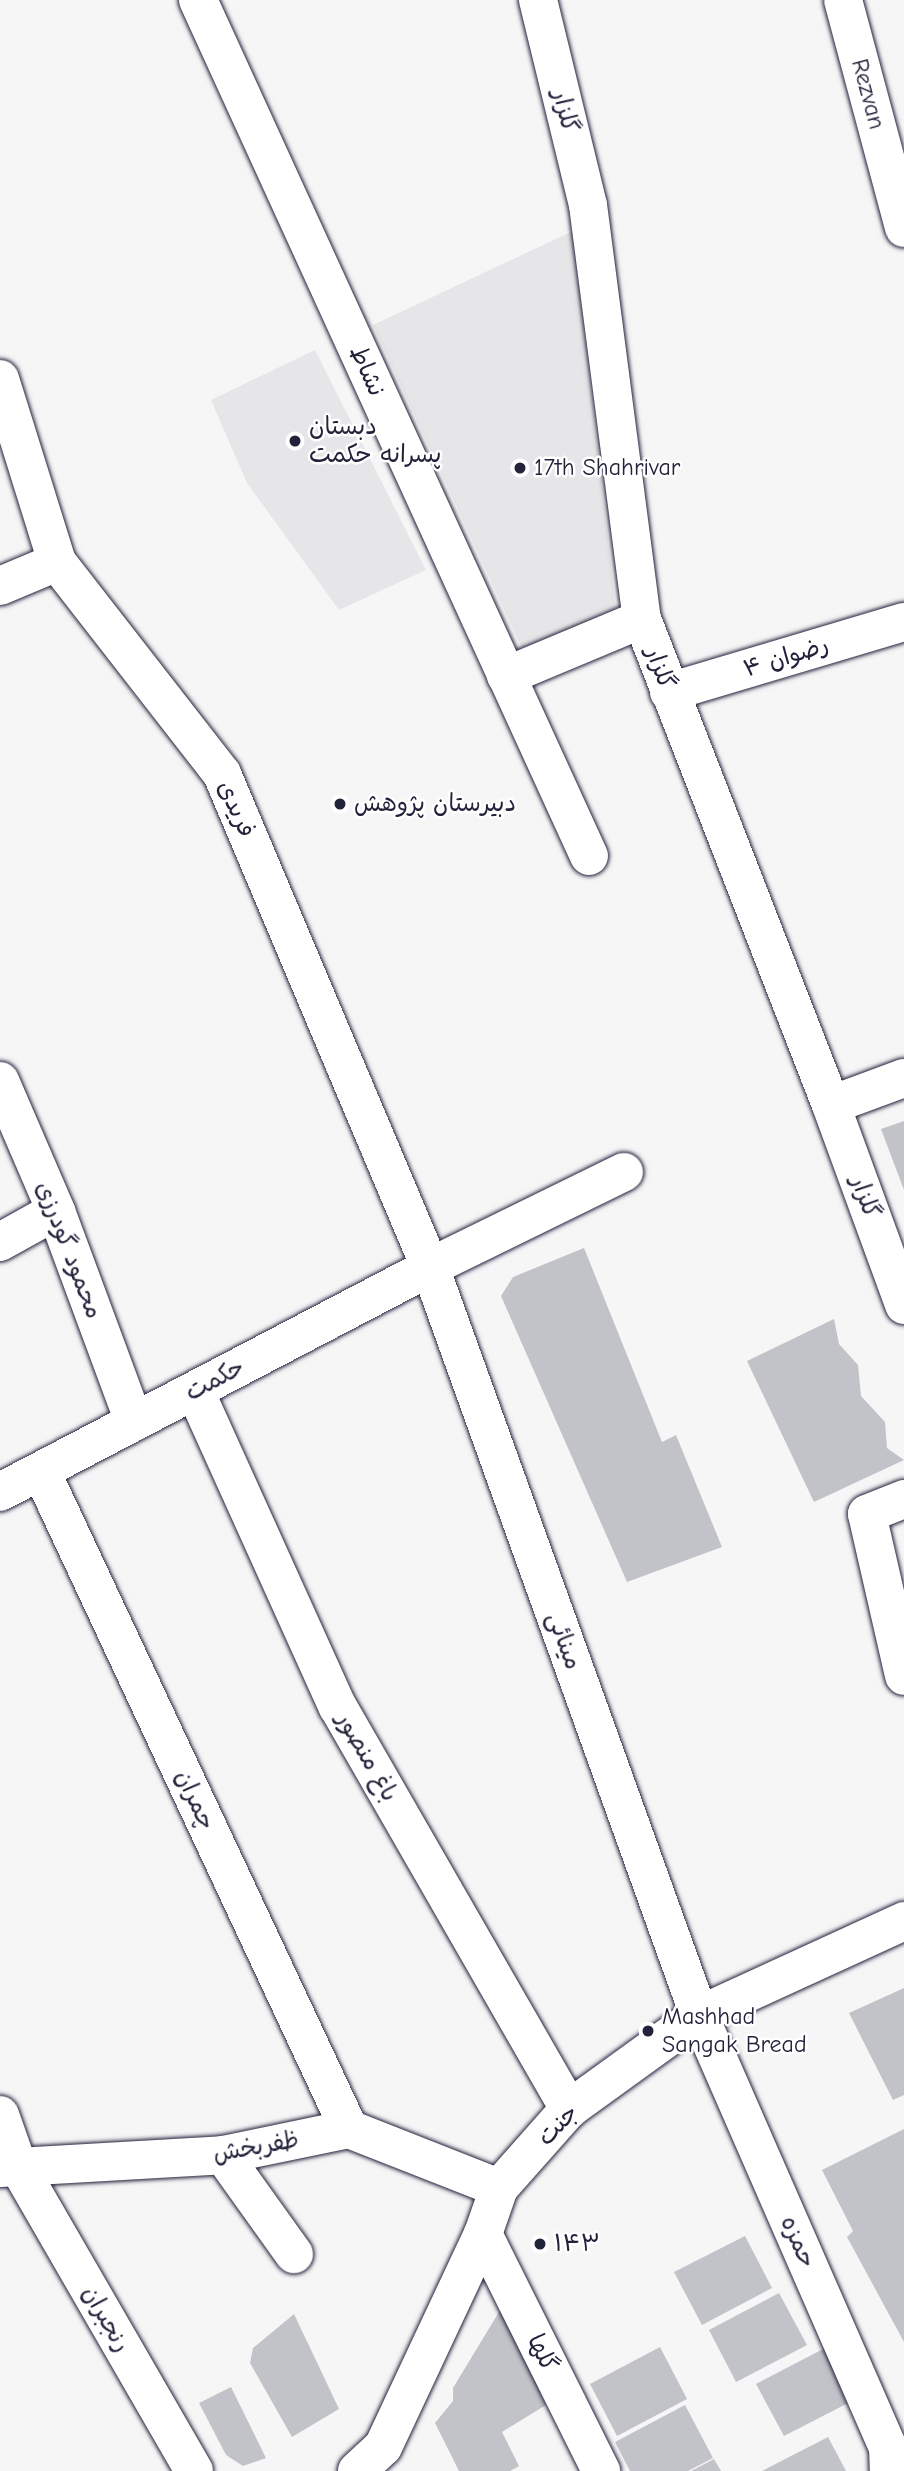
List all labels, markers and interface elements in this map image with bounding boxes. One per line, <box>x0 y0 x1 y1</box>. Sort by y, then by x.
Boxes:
street label: Rezvan <box>845 56 891 132</box>
street label: گلزار <box>546 87 584 135</box>
street label: نشاط <box>343 341 391 401</box>
place label: دبستان پسرانه حکمت <box>309 413 442 469</box>
marker: دبستان پسرانه حکمت <box>287 433 303 449</box>
place label: 17th Shahrivar <box>534 454 680 482</box>
marker: 17th Shahrivar <box>512 460 528 476</box>
street label: رضوان ۴ <box>740 630 832 684</box>
street label: گلزار <box>639 643 681 693</box>
street label: فریدی <box>211 776 261 842</box>
place label: دبیرستان پژوهش <box>354 790 516 818</box>
marker: دبیرستان پژوهش <box>332 796 348 812</box>
street label: گلزار <box>844 1172 886 1222</box>
street label: محمود گودرزی <box>30 1177 108 1323</box>
street label: حکمت <box>181 1353 249 1407</box>
street label: مینائی <box>540 1608 588 1674</box>
street label: باغ منصور <box>330 1707 404 1807</box>
street label: چمران <box>169 1766 221 1834</box>
place label: Mashhad Sangak Bread <box>662 2003 807 2059</box>
marker: Mashhad Sangak Bread <box>640 2023 656 2039</box>
street label: جنت <box>532 2098 584 2152</box>
street label: ظفربخش <box>211 2125 301 2169</box>
street label: حمزه <box>774 2212 822 2272</box>
place label: ۱۴۳ <box>554 2230 600 2258</box>
marker: ۱۴۳ <box>532 2236 548 2252</box>
street label: رنجبران <box>76 2281 136 2357</box>
street label: گلها <box>521 2330 563 2376</box>

